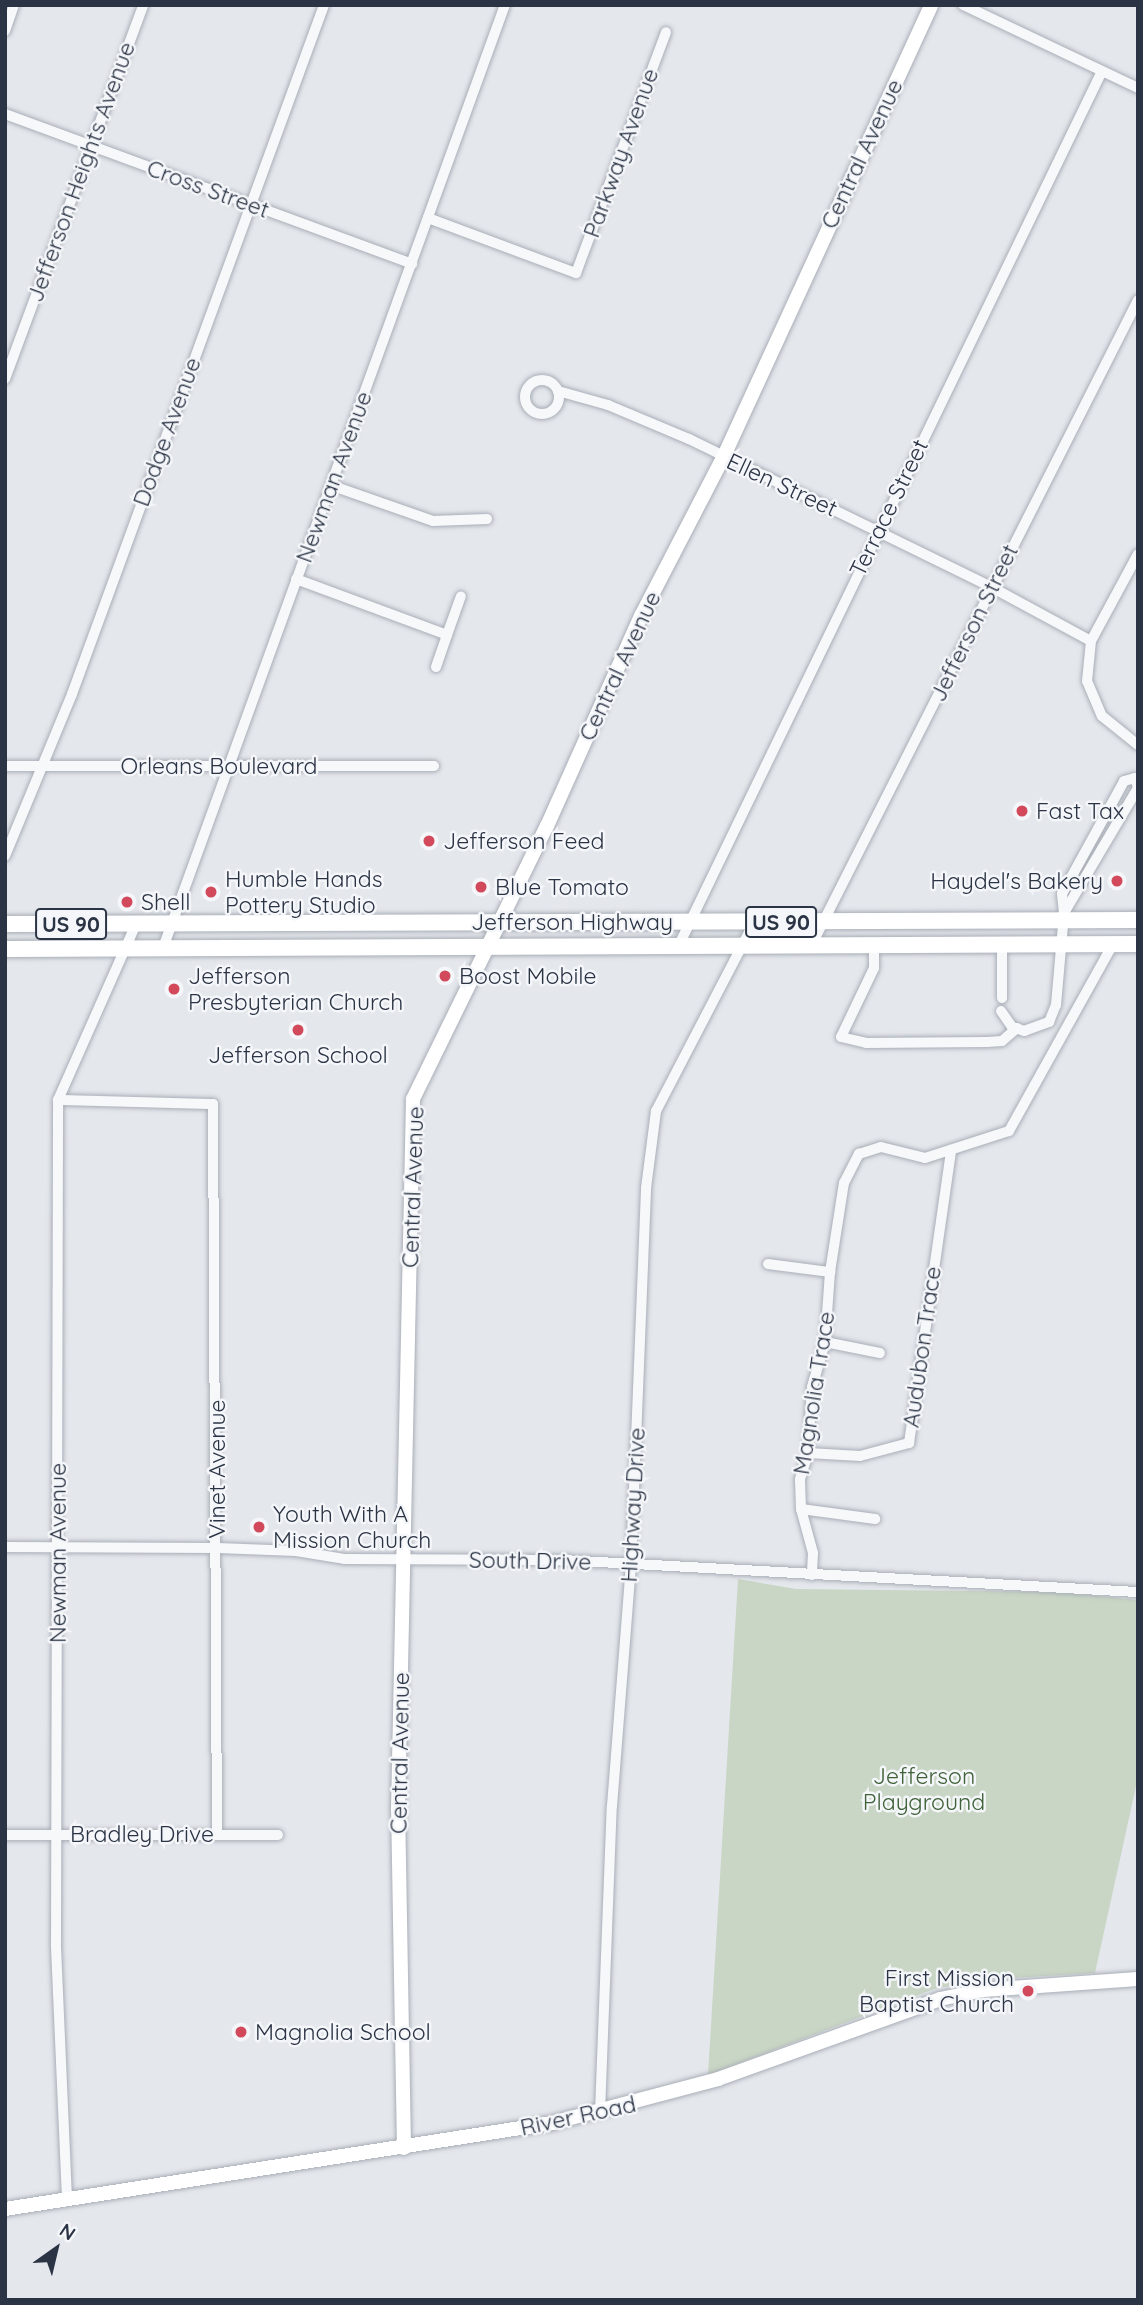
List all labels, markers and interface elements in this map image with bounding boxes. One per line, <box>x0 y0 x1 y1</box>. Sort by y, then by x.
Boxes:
street label: Jefferson Heights Avenue <box>21 38 141 306</box>
street label: Parkway Avenue <box>578 65 664 241</box>
street label: Central Avenue <box>815 75 909 233</box>
street label: Cross Street <box>143 154 273 224</box>
street label: Dodge Avenue <box>127 354 207 510</box>
street label: Newman Avenue <box>290 388 378 566</box>
street label: Terrace Street <box>844 435 934 581</box>
street label: Ellen Street <box>722 447 842 523</box>
street label: Jefferson Street <box>924 540 1024 706</box>
street label: Central Avenue <box>573 587 667 745</box>
street label: Orleans Boulevard <box>120 752 318 780</box>
place label: Fast Tax <box>1036 797 1124 825</box>
marker: Fast Tax <box>1014 803 1030 819</box>
place label: Jefferson Feed <box>443 827 604 855</box>
marker: Jefferson Feed <box>421 833 437 849</box>
place label: Humble Hands Pottery Studio <box>225 865 382 919</box>
place label: Haydel's Bakery <box>930 867 1103 895</box>
place label: Blue Tomato <box>495 873 629 901</box>
marker: Haydel's Bakery <box>1109 873 1125 889</box>
marker: Blue Tomato <box>473 879 489 895</box>
marker: Humble Hands Pottery Studio <box>203 884 219 900</box>
place label: Shell <box>141 888 191 916</box>
marker: Shell <box>119 894 135 910</box>
road number: US 90 <box>744 904 818 940</box>
road number: US 90 <box>34 906 108 942</box>
street label: Jefferson Highway <box>471 908 673 936</box>
place label: Jefferson Presbyterian Church <box>188 962 403 1016</box>
place label: Boost Mobile <box>459 962 596 990</box>
marker: Boost Mobile <box>437 968 453 984</box>
marker: Jefferson Presbyterian Church <box>166 981 182 997</box>
marker: Jefferson School <box>290 1022 306 1038</box>
place label: Jefferson School <box>208 1041 388 1069</box>
street label: Central Avenue <box>396 1106 430 1268</box>
street label: Audubon Trace <box>897 1265 947 1429</box>
street label: Magnolia Trace <box>787 1309 841 1477</box>
street label: Vinet Avenue <box>203 1399 231 1539</box>
street label: Highway Drive <box>615 1427 651 1583</box>
street label: Newman Avenue <box>44 1463 72 1643</box>
place label: Youth With A Mission Church <box>273 1500 431 1554</box>
marker: Youth With A Mission Church <box>251 1519 267 1535</box>
street label: South Drive <box>469 1546 591 1576</box>
street label: Central Avenue <box>385 1672 415 1834</box>
park label: Jefferson Playground <box>863 1762 985 1816</box>
street label: Bradley Drive <box>70 1820 214 1848</box>
place label: First Mission Baptist Church <box>859 1964 1014 2018</box>
marker: First Mission Baptist Church <box>1020 1983 1036 1999</box>
place label: Magnolia School <box>255 2018 431 2046</box>
marker: Magnolia School <box>233 2024 249 2040</box>
street label: River Road <box>518 2090 638 2142</box>
north arrow <box>21 2214 91 2284</box>
text: N <box>55 2218 80 2245</box>

